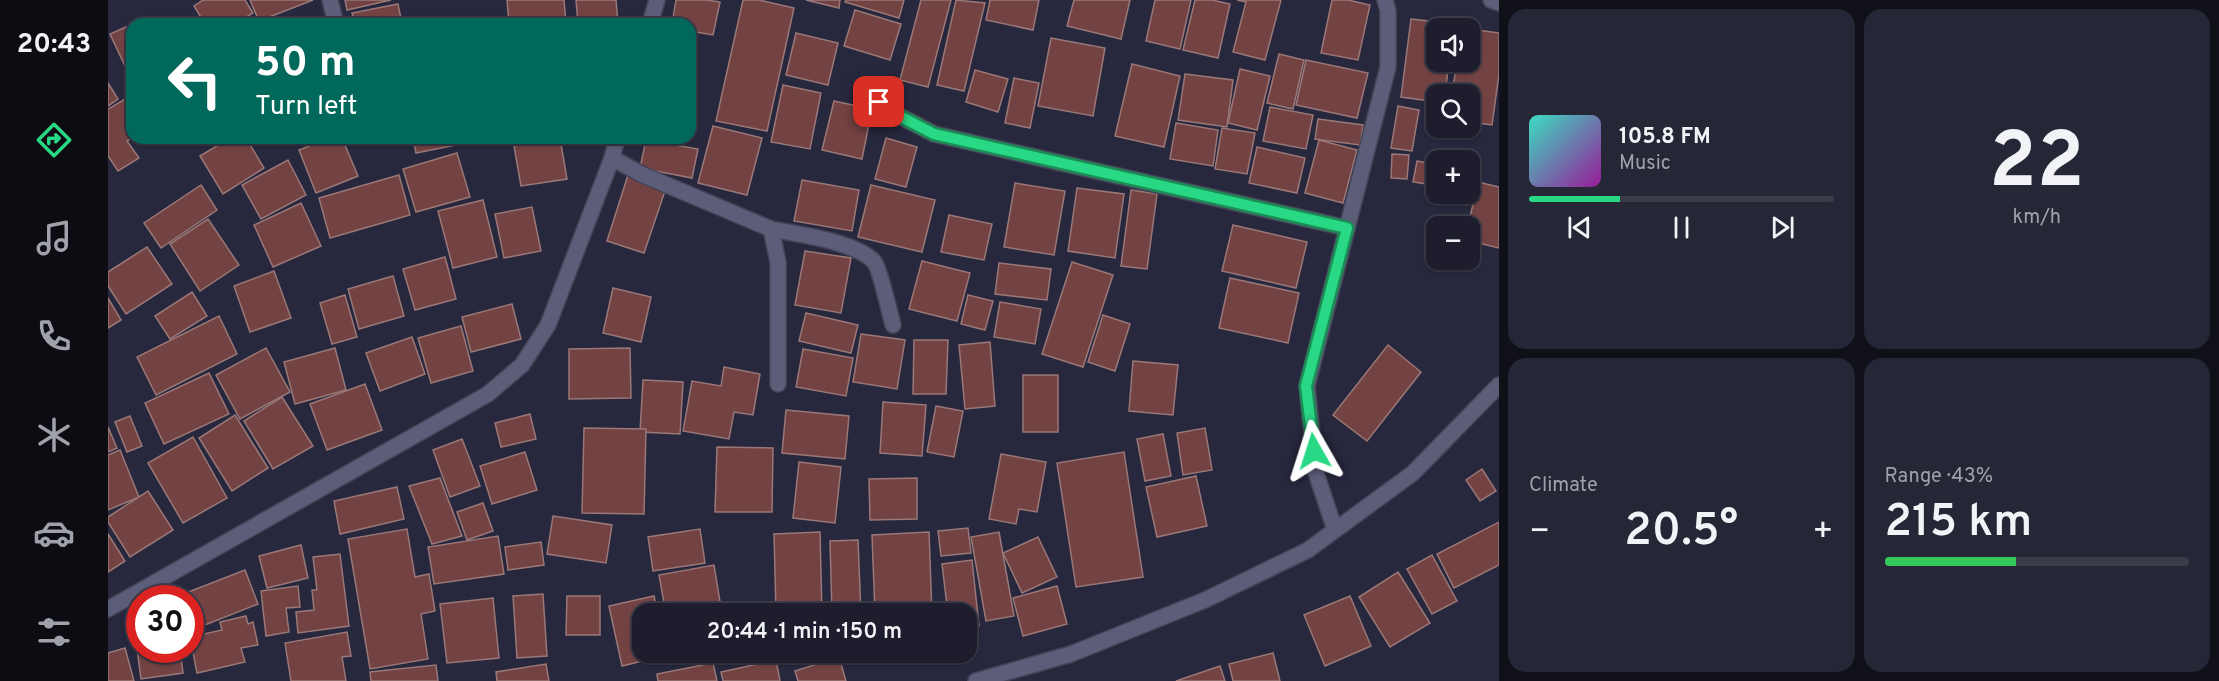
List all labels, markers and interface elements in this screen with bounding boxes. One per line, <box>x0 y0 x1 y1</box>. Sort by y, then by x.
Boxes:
map controls <box>1426 18 1480 270</box>
button: sound <box>1426 18 1480 72</box>
text: 20:43 <box>17 28 91 62</box>
text: 50 m <box>255 38 356 91</box>
icon: left <box>156 42 234 120</box>
pin <box>853 76 904 127</box>
button: search <box>1426 84 1480 138</box>
icon: arrive <box>862 85 895 118</box>
text: Turn left <box>255 90 357 124</box>
text: 22 <box>1989 116 2084 215</box>
icon: directions <box>33 119 75 161</box>
text: 105.8 FM <box>1619 124 1711 151</box>
button: + <box>1426 150 1480 204</box>
text: Music <box>1619 151 1671 177</box>
text: km/h <box>2012 205 2061 231</box>
icon: previous <box>1563 211 1596 244</box>
icon: pause <box>1665 211 1698 244</box>
icon: next <box>1766 211 1799 244</box>
button: − <box>1426 216 1480 270</box>
icon: music <box>33 217 75 259</box>
icon: phone <box>33 315 75 357</box>
icon: climate <box>33 414 75 456</box>
position arrow <box>1282 419 1346 483</box>
text: Range · 43% <box>1885 464 1993 490</box>
text: Climate <box>1529 473 1598 499</box>
text: 215 km <box>1885 495 2032 552</box>
text: 20.5° <box>1624 504 1738 561</box>
icon: car <box>33 512 75 554</box>
text: − <box>1529 512 1550 554</box>
text: + <box>1812 512 1834 554</box>
speed limit sign: 30 <box>126 585 204 663</box>
icon: filters <box>33 611 75 653</box>
text: 20:44 · 1 min · 150 m <box>707 619 902 646</box>

